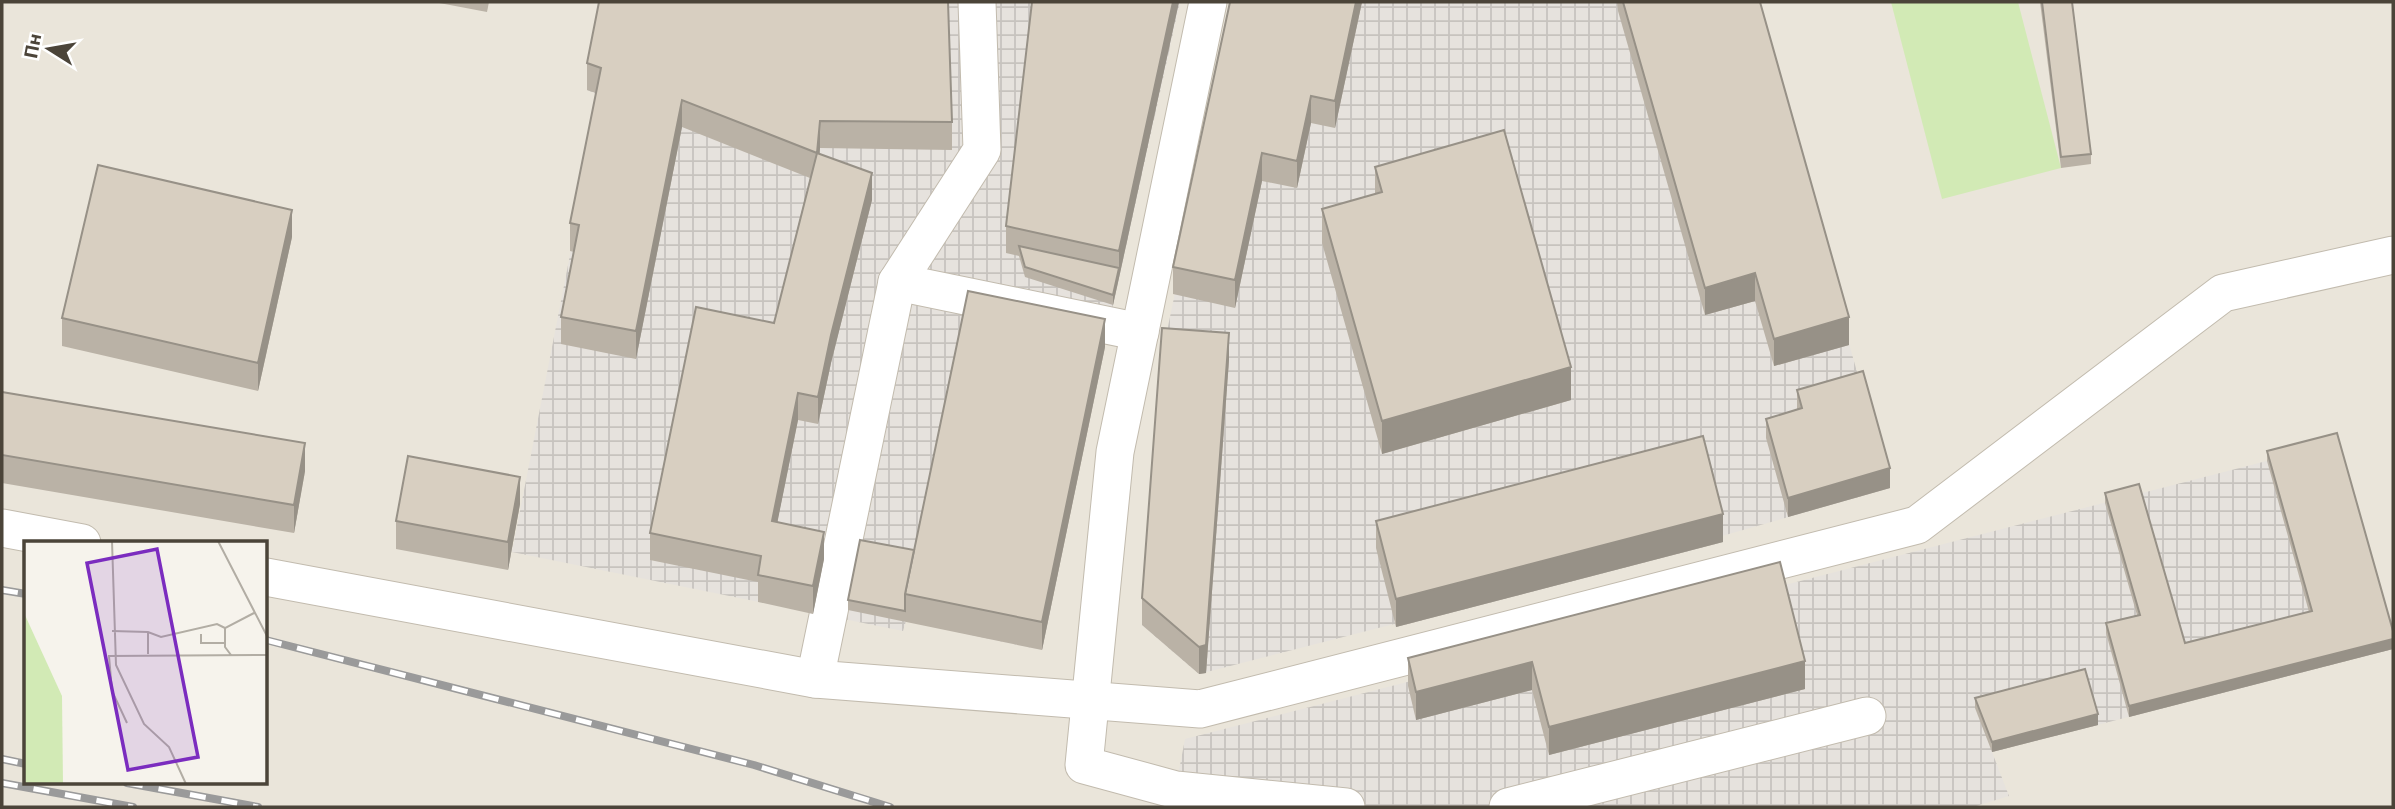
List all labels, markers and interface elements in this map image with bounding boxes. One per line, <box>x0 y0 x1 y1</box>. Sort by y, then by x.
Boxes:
north arrow <box>14 14 84 84</box>
text: Пн <box>18 31 45 60</box>
inset map <box>24 541 268 784</box>

